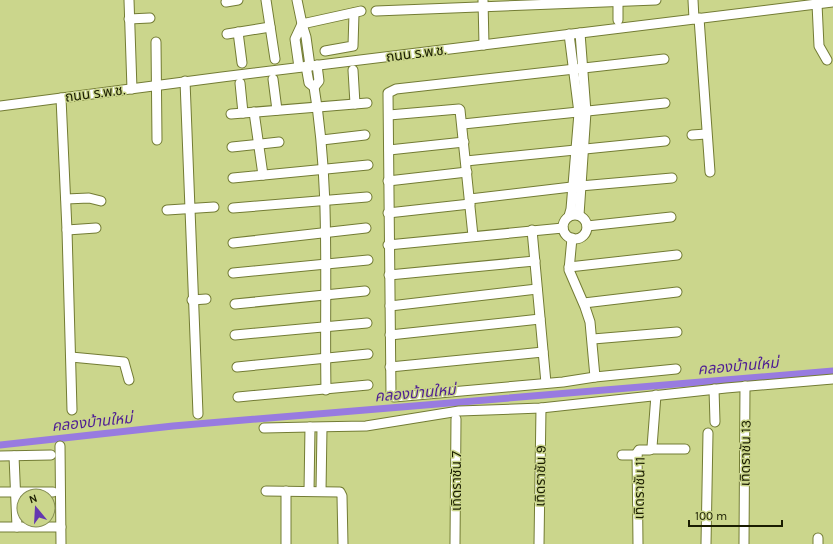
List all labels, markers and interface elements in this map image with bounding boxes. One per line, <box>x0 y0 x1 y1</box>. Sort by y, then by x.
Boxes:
street label: ถนน ร.พ.ช. <box>385 41 448 66</box>
street label: ถนน ร.พ.ช. <box>64 81 127 106</box>
water label: คลองบ้านใหม่ <box>697 353 781 379</box>
water label: คลองบ้านใหม่ <box>374 380 458 406</box>
water label: คลองบ้านใหม่ <box>51 409 135 435</box>
street label: เทิดราชัน 13 <box>736 420 755 486</box>
street label: เทิดราชัน 9 <box>531 445 550 507</box>
street label: เทิดราชัน 7 <box>448 451 465 511</box>
street label: เทิดราชัน 11 <box>630 457 649 519</box>
north arrow <box>16 488 56 528</box>
text: N <box>27 492 39 506</box>
scale bar <box>689 502 782 528</box>
text: 100 m <box>695 509 727 523</box>

